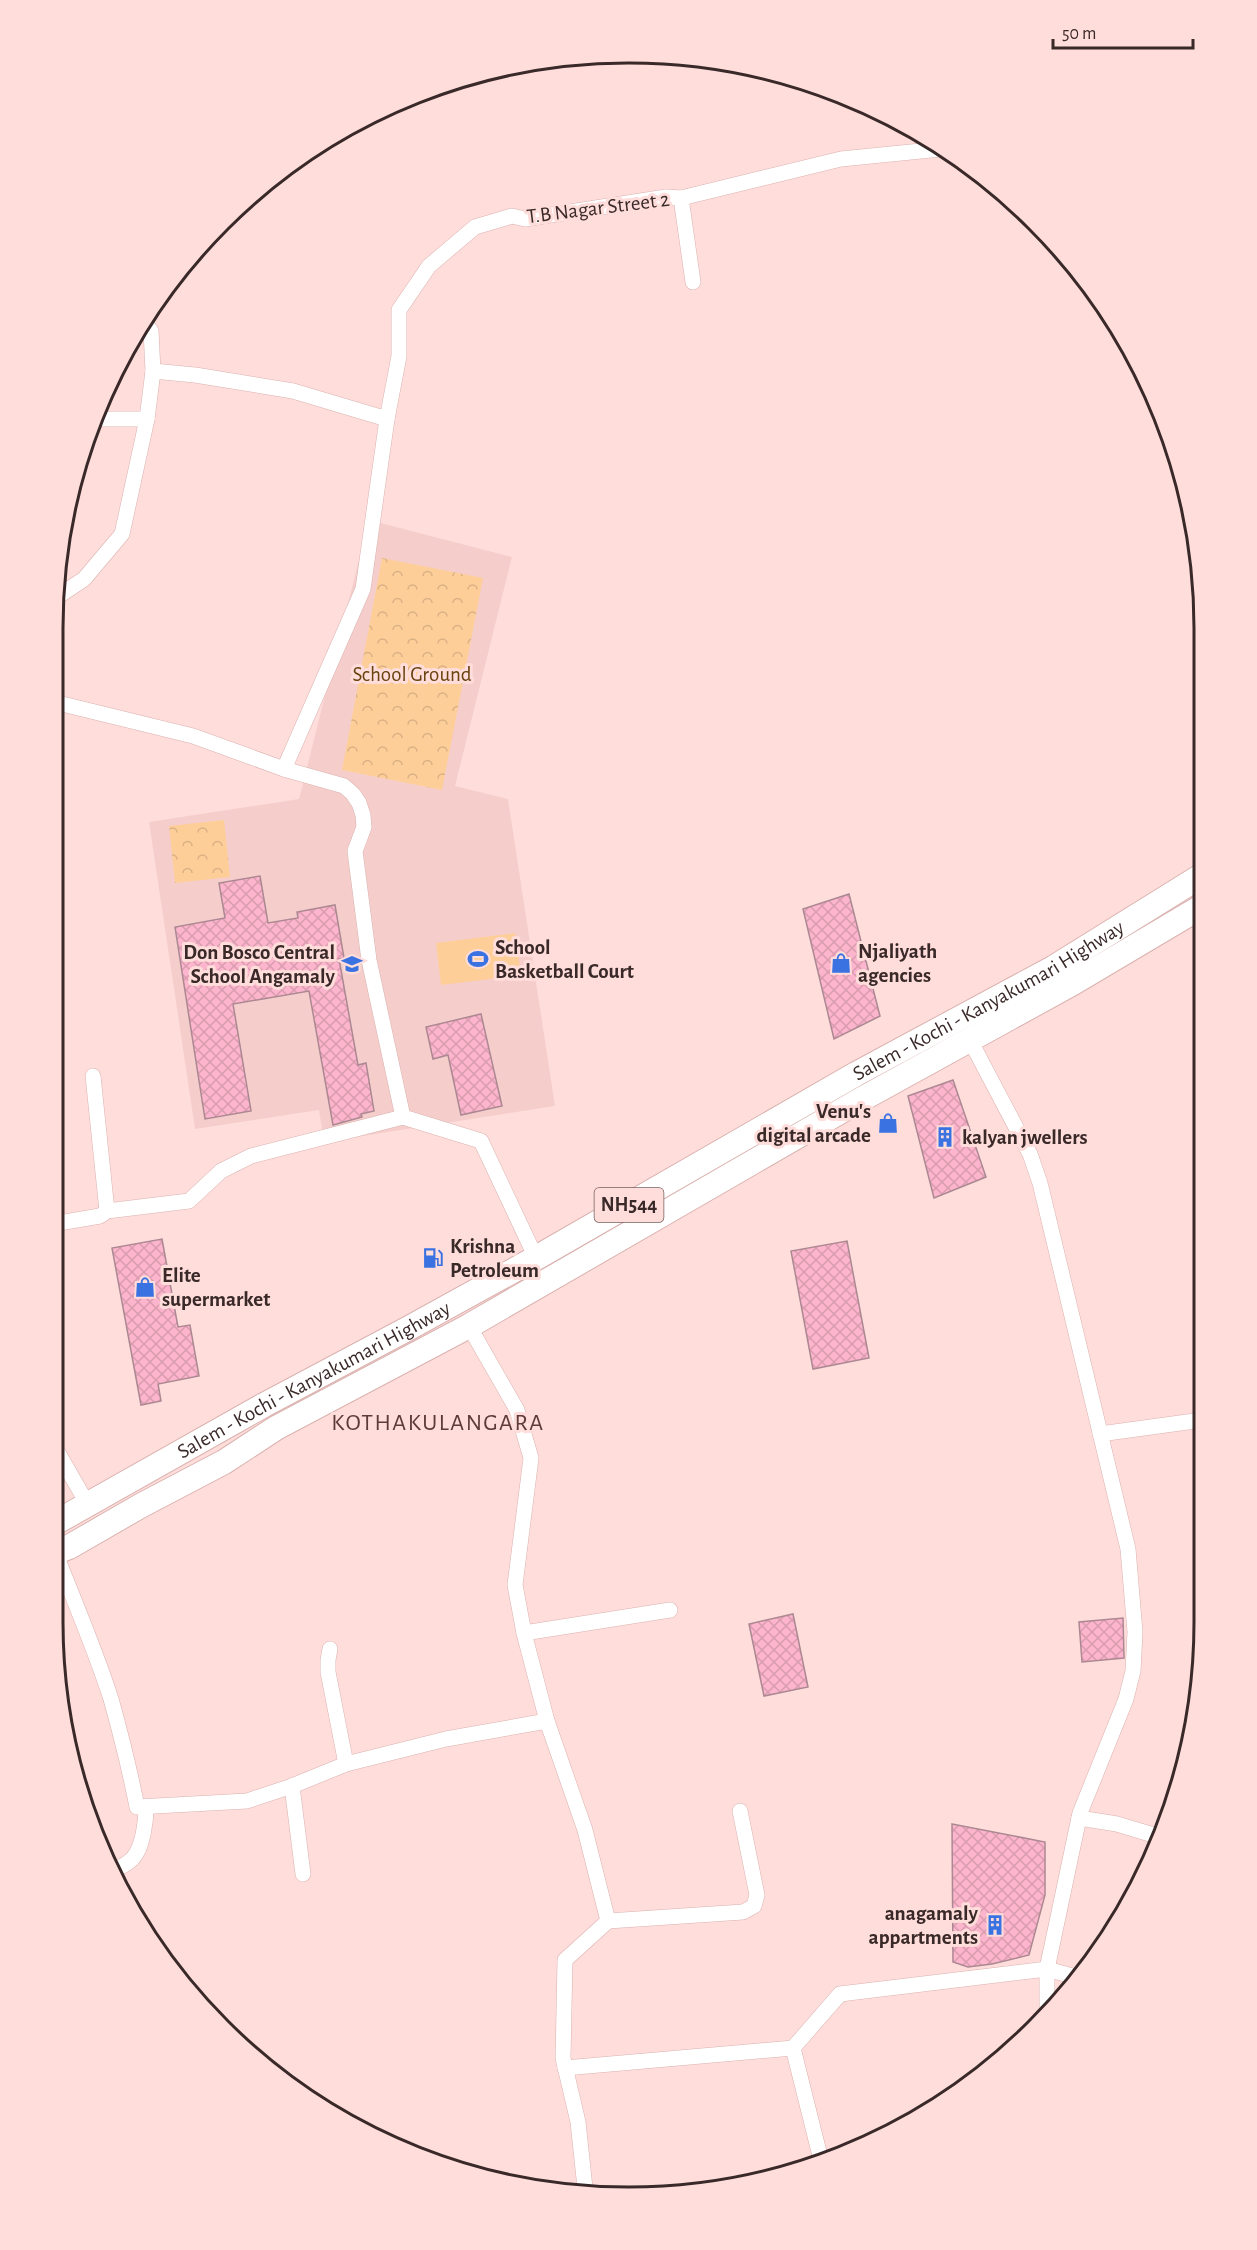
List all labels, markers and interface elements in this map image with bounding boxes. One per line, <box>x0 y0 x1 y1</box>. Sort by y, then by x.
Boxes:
scale bar <box>1053 12 1192 50</box>
text: 50 m <box>1062 25 1096 43</box>
street label: T.B Nagar Street 2 <box>525 189 671 227</box>
park label: School Ground <box>352 664 472 685</box>
street label: Salem - Kochi - Kanyakumari Highway <box>849 916 1128 1084</box>
place label: School Basketball Court <box>495 937 634 982</box>
place label: Njaliyath agencies <box>858 941 937 986</box>
place label: Don Bosco Central School Angamaly <box>183 942 336 987</box>
sports icon: School Basketball Court <box>466 947 490 971</box>
shop icon: Njaliyath agencies <box>829 951 853 975</box>
school or university icon: Don Bosco Central School Angamaly <box>340 952 364 976</box>
place label: Venu's digital arcade <box>756 1101 871 1146</box>
shop icon: Venu's digital arcade <box>876 1111 900 1135</box>
building icon: kalyan jwellers <box>933 1125 957 1149</box>
place label: kalyan jwellers <box>962 1127 1088 1148</box>
road number: NH544 <box>594 1188 664 1222</box>
place label: Krishna Petroleum <box>450 1236 539 1281</box>
fuel station icon: Krishna Petroleum <box>421 1246 445 1270</box>
place label: Elite supermarket <box>162 1265 270 1310</box>
shop icon: Elite supermarket <box>133 1275 157 1299</box>
street label: Salem - Kochi - Kanyakumari Highway <box>174 1297 454 1462</box>
district label: KOTHAKULANGARA <box>331 1411 545 1435</box>
place label: anagamaly appartments <box>869 1903 979 1948</box>
building icon: anagamaly appartments <box>983 1913 1007 1937</box>

